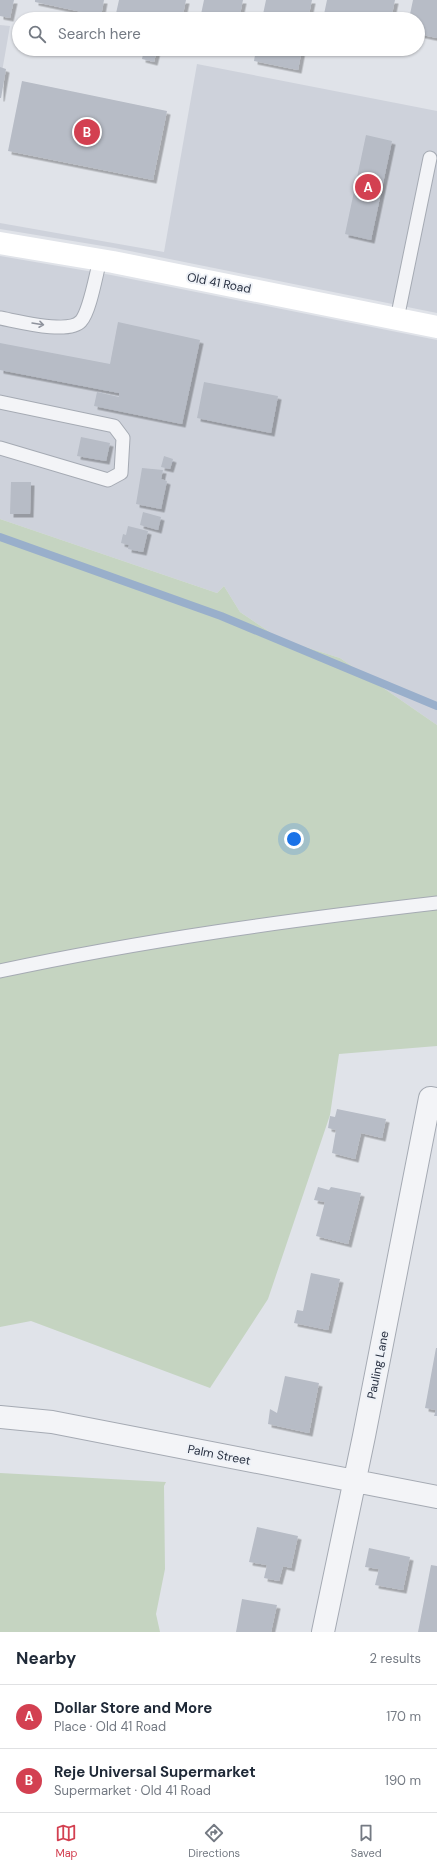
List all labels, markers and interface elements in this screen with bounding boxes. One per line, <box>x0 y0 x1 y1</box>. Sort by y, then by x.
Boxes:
search box <box>12 12 425 56</box>
icon: search <box>26 23 48 45</box>
text: Search here <box>58 24 141 44</box>
pin: B <box>74 117 100 147</box>
pin: A <box>355 172 381 202</box>
street label: Old 41 Road <box>186 269 252 297</box>
one-way arrow <box>32 320 45 328</box>
your location <box>284 829 304 849</box>
street label: Pauling Lane <box>364 1329 392 1400</box>
street label: Palm Street <box>186 1441 252 1469</box>
text: Nearby <box>16 1647 76 1669</box>
text: 2 results <box>370 1650 421 1667</box>
text: Dollar Store and More <box>54 1698 212 1718</box>
text: A <box>24 1708 34 1725</box>
text: 170 m <box>386 1708 421 1725</box>
text: Place · Old 41 Road <box>54 1718 166 1735</box>
text: Reje Universal Supermarket <box>54 1762 256 1782</box>
text: B <box>25 1772 33 1789</box>
text: 190 m <box>385 1772 421 1789</box>
text: Supermarket · Old 41 Road <box>54 1782 211 1799</box>
tab: Map <box>55 1822 78 1860</box>
tab: Directions <box>188 1822 240 1860</box>
tab: Saved <box>351 1822 382 1860</box>

